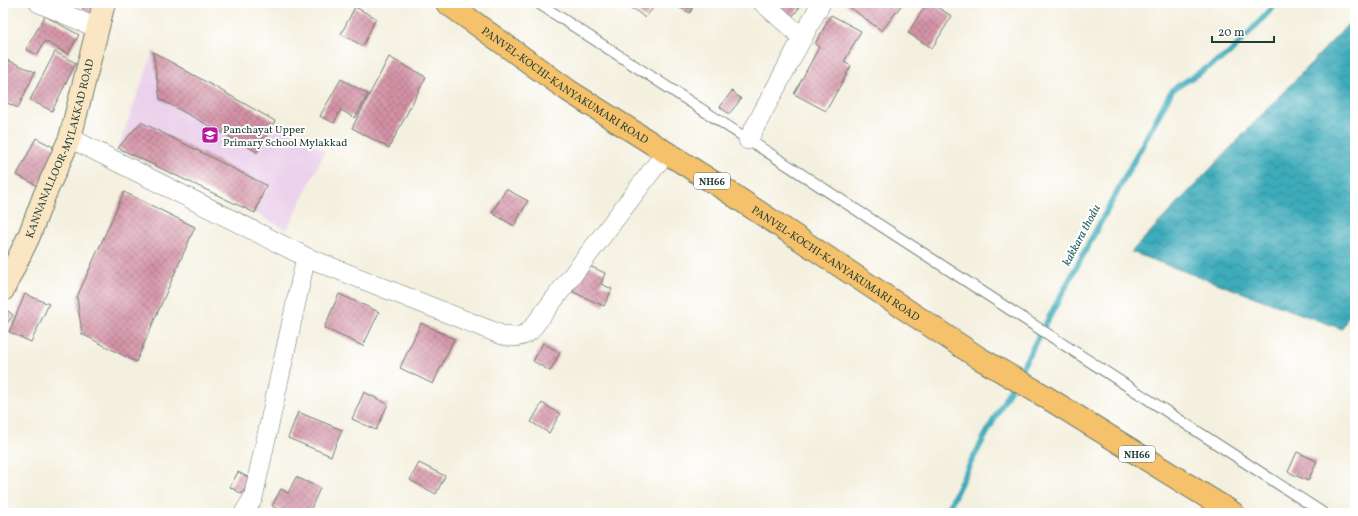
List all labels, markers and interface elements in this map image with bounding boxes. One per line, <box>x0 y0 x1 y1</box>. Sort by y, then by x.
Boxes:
scale bar <box>1212 18 1274 44</box>
street label: PANVEL-KOCHI-KANYAKUMARI ROAD <box>478 24 651 148</box>
text: 20 m <box>1218 25 1245 41</box>
street label: KANNANALLOOR-MYLAKKAD ROAD <box>23 57 99 241</box>
place label: Panchayat Upper Primary School Mylakkad <box>223 123 347 151</box>
school or university icon: Panchayat Upper Primary School Mylakkad <box>200 125 220 145</box>
road number: NH66 <box>694 173 730 189</box>
water label: kakkara thodu <box>1059 202 1105 269</box>
street label: PANVEL-KOCHI-KANYAKUMARI ROAD <box>748 203 922 326</box>
road number: NH66 <box>1119 446 1155 462</box>

